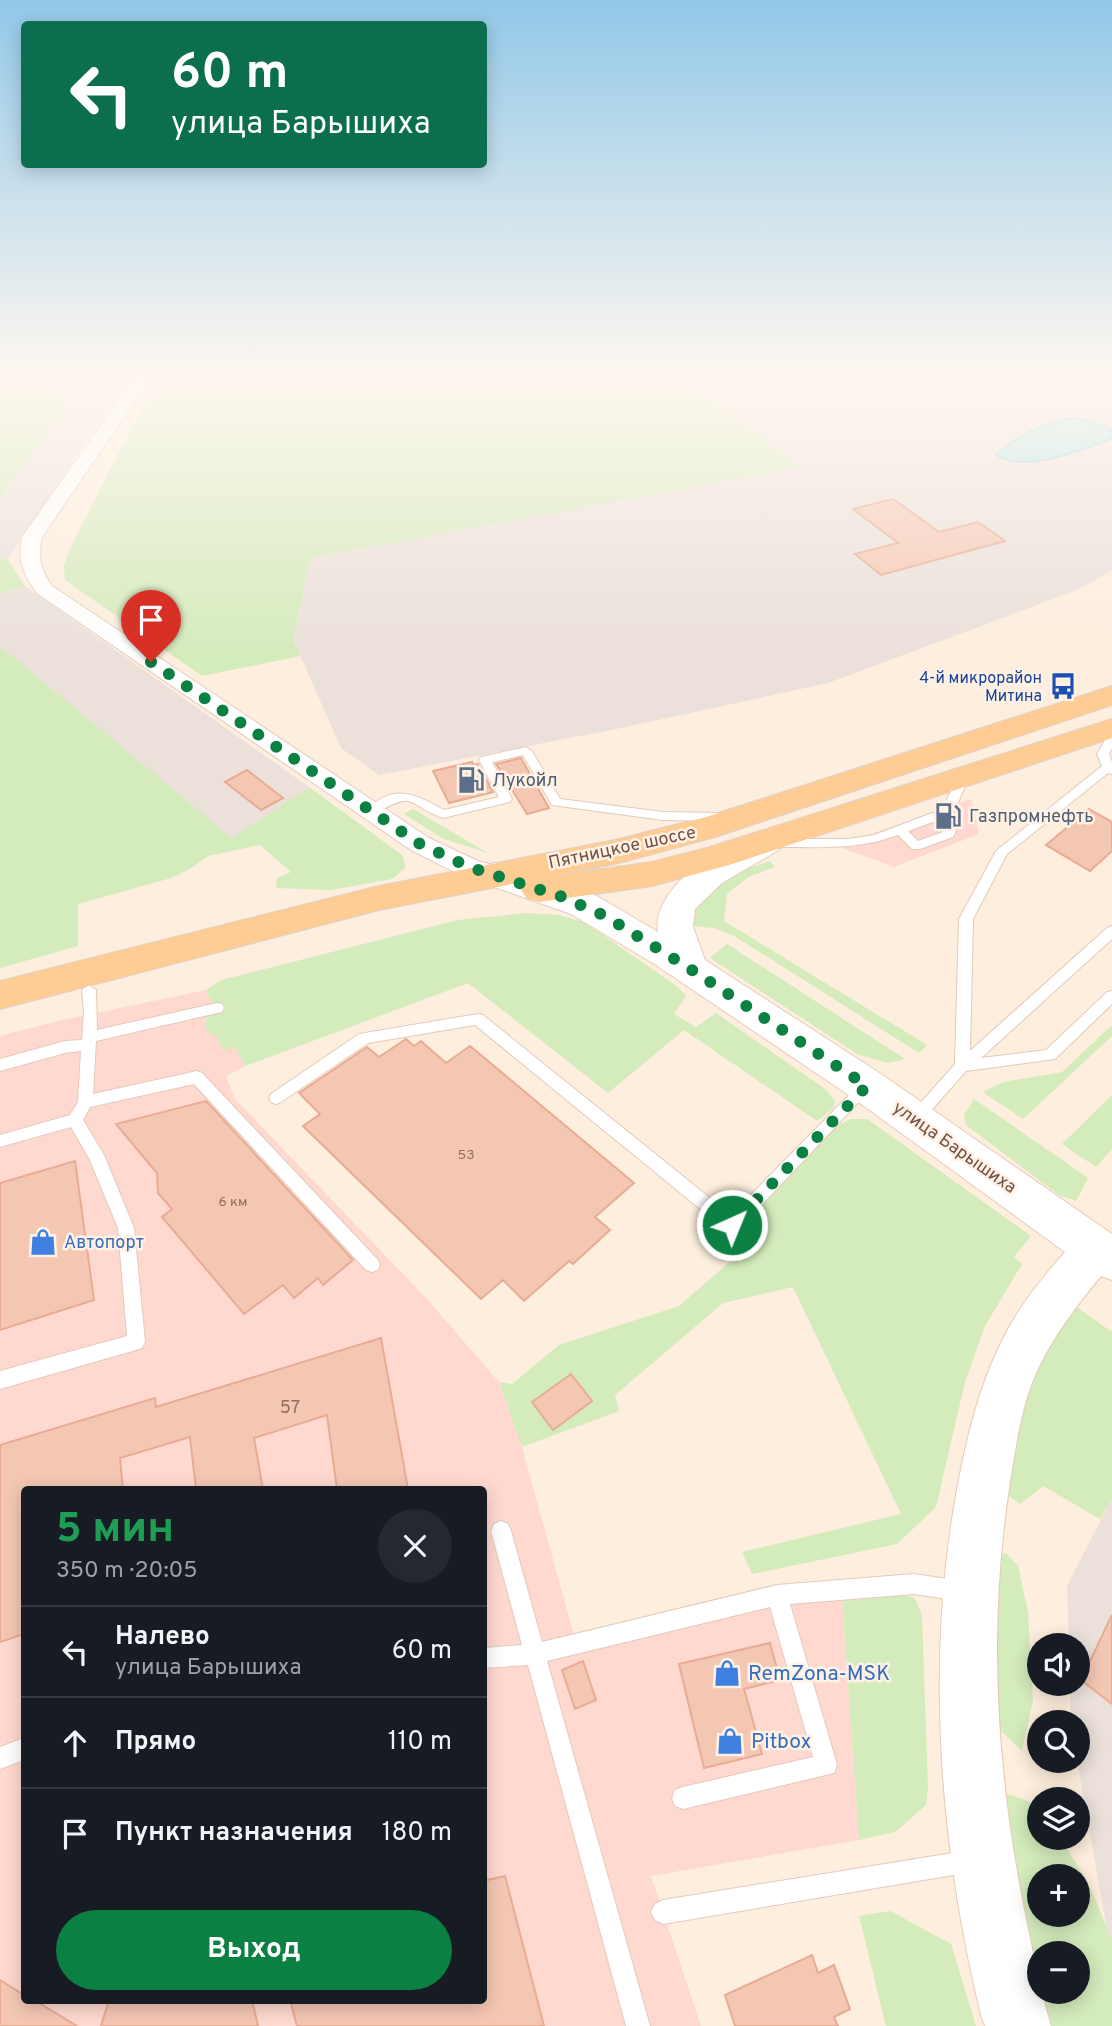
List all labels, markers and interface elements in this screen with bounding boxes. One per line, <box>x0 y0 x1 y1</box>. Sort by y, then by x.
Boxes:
text: 60 m <box>171 44 289 106</box>
icon: left <box>56 49 147 140</box>
text: улица Барышиха <box>171 105 431 145</box>
pin <box>121 590 181 662</box>
icon: arrive <box>132 601 170 639</box>
place label: 4-й микрорайон Митина <box>919 669 1042 707</box>
bus stop icon: 4-й микрорайон Митина <box>1048 671 1078 701</box>
fuel station icon: Лукойл <box>456 765 486 795</box>
place label: Лукойл <box>492 770 558 793</box>
fuel station icon: Газпромнефть <box>933 801 963 831</box>
place label: Газпромнефть <box>969 806 1094 829</box>
street label: Пятницкое шоссе <box>546 822 698 875</box>
street label: улица Барышиха <box>888 1097 1021 1200</box>
house number: 53 <box>457 1147 475 1164</box>
position arrow <box>695 1188 769 1262</box>
house number: 6 км <box>218 1194 248 1211</box>
shop icon: Автопорт <box>28 1227 58 1257</box>
place label: Автопорт <box>64 1232 144 1255</box>
house number: 57 <box>280 1397 300 1420</box>
text: 5 мин <box>56 1504 174 1557</box>
button: close <box>378 1509 452 1583</box>
text: 350 m · 20:05 <box>56 1557 198 1586</box>
text: Налево <box>115 1621 210 1654</box>
icon: left <box>56 1633 94 1671</box>
map controls <box>1027 1633 1090 2004</box>
button: sound <box>1027 1633 1090 1696</box>
text: 60 m <box>392 1635 452 1668</box>
text: улица Барышиха <box>115 1654 302 1683</box>
shop icon: RemZona-MSK <box>712 1658 742 1688</box>
place label: RemZona-MSK <box>748 1661 890 1688</box>
button: search <box>1027 1710 1090 1773</box>
icon: ahead <box>56 1724 94 1762</box>
text: Прямо <box>115 1726 196 1759</box>
text: 110 m <box>388 1726 452 1759</box>
shop icon: Pitbox <box>715 1726 745 1756</box>
place label: Pitbox <box>751 1729 811 1756</box>
button: layers <box>1027 1787 1090 1850</box>
icon: arrive <box>56 1815 94 1853</box>
text: Пункт назначения <box>115 1817 353 1850</box>
text: 180 m <box>382 1817 452 1850</box>
button: + <box>1027 1864 1090 1927</box>
button: Выход <box>56 1910 452 1990</box>
button: − <box>1027 1941 1090 2004</box>

